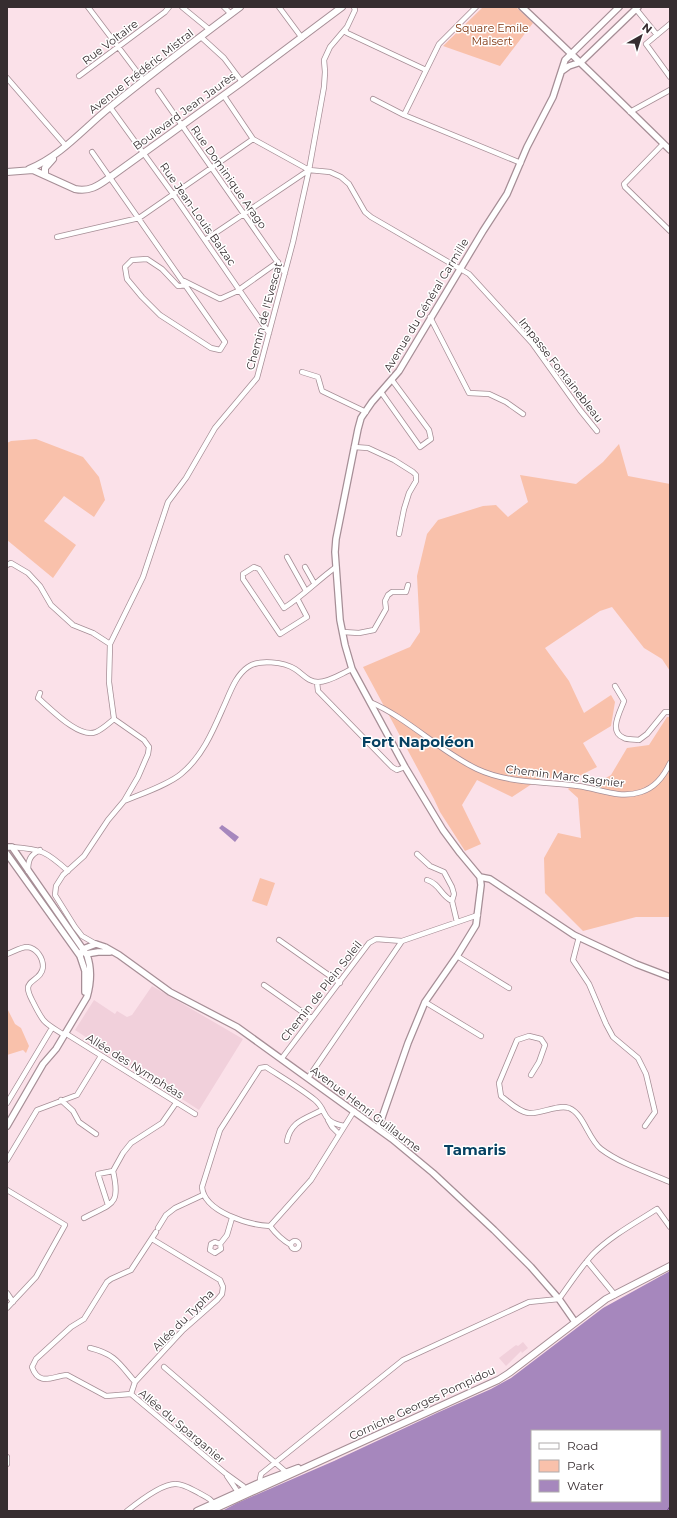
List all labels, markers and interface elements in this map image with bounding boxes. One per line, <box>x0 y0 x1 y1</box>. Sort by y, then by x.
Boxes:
street label: Rue Voltaire <box>79 16 141 68</box>
north arrow <box>621 16 661 56</box>
text: N <box>639 20 655 36</box>
park label: Square Emile Malsert <box>455 21 529 48</box>
street label: Avenue Frédéric Mistral <box>86 26 196 116</box>
street label: Boulevard Jean Jaurès <box>130 69 239 153</box>
street label: Rue Dominique Arago <box>188 123 270 231</box>
street label: Rue Jean-Louis Balzac <box>157 160 239 268</box>
street label: Avenue du Général Carmille <box>381 235 472 374</box>
street label: Chemin de l'Evescat <box>243 260 285 372</box>
street label: Impasse Fontainebleau <box>516 315 606 425</box>
district label: Fort Napoléon <box>362 732 474 751</box>
street label: Chemin Marc Sagnier <box>505 762 625 790</box>
street label: Chemin de Plein Soleil <box>277 938 365 1044</box>
street label: Allée des Nymphéas <box>84 1030 187 1102</box>
street label: Avenue Henri Guillaume <box>308 1063 424 1155</box>
district label: Tamaris <box>444 1140 506 1159</box>
street label: Allée du Typha <box>149 1286 217 1354</box>
street label: Corniche Georges Pompidou <box>347 1363 497 1443</box>
street label: Allée du Sparganier <box>136 1386 228 1466</box>
legend <box>531 1430 661 1502</box>
text: Road <box>567 1438 598 1453</box>
text: Park <box>567 1458 595 1473</box>
text: Water <box>567 1478 604 1493</box>

